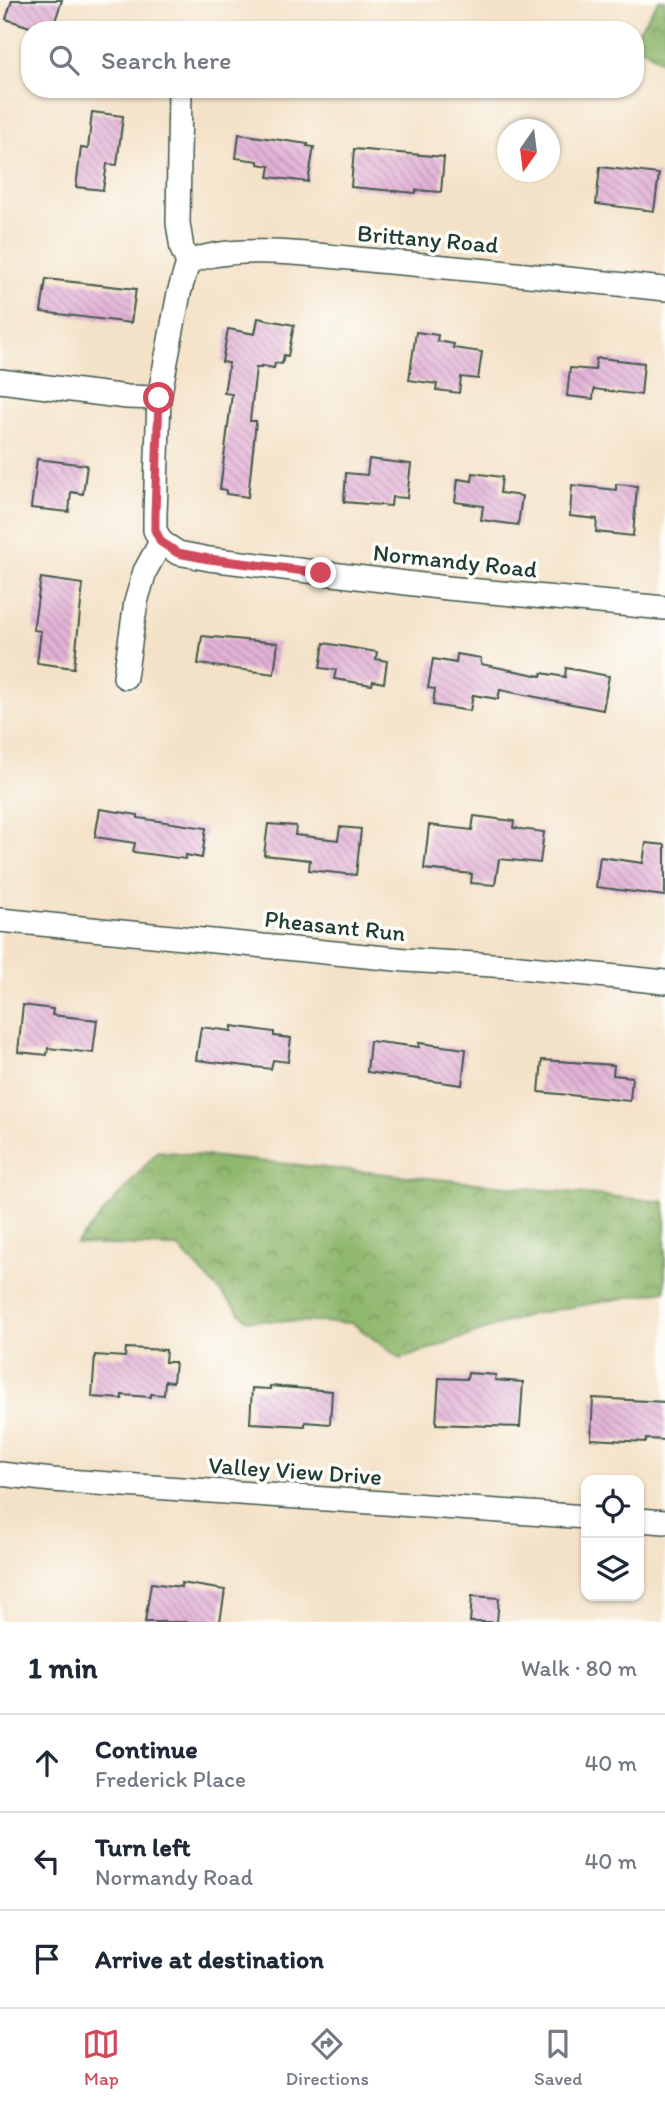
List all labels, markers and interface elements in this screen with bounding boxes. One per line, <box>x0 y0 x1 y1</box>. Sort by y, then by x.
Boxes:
search box <box>21 21 644 98</box>
icon: search <box>45 41 83 79</box>
text: Search here <box>101 44 231 76</box>
north arrow <box>497 119 560 182</box>
street label: Brittany Road <box>356 218 500 259</box>
route start <box>143 382 174 413</box>
street label: Normandy Road <box>372 537 539 584</box>
route end <box>305 557 336 588</box>
street label: Pheasant Run <box>263 904 407 947</box>
street label: Valley View Drive <box>207 1450 383 1491</box>
map controls <box>581 1475 644 1601</box>
button: locate <box>581 1475 644 1538</box>
button: layers <box>581 1538 644 1601</box>
text: 1 min <box>28 1649 98 1686</box>
text: Walk · 80 m <box>521 1654 637 1682</box>
text: Continue <box>95 1733 198 1765</box>
icon: ahead <box>28 1744 66 1782</box>
text: 40 m <box>584 1749 637 1777</box>
text: Frederick Place <box>95 1765 246 1793</box>
text: Turn left <box>95 1831 191 1863</box>
icon: left <box>28 1842 66 1880</box>
text: 40 m <box>584 1847 637 1875</box>
text: Normandy Road <box>95 1863 253 1891</box>
icon: arrive <box>28 1940 66 1978</box>
text: Arrive at destination <box>95 1943 324 1975</box>
tab: Map <box>82 2025 120 2090</box>
tab: Directions <box>285 2025 369 2090</box>
tab: Saved <box>534 2025 582 2090</box>

